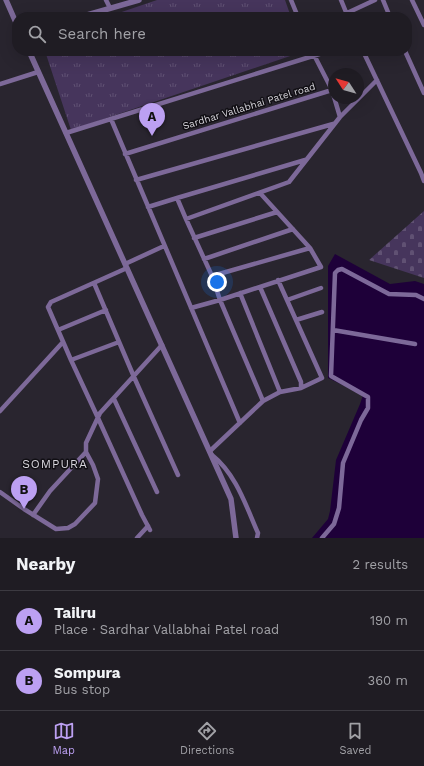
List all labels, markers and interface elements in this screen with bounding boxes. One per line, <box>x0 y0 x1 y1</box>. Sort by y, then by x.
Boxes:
search box <box>12 12 412 56</box>
icon: search <box>26 23 48 45</box>
text: Search here <box>58 25 146 43</box>
north arrow <box>328 68 364 104</box>
street label: Sardhar Vallabhai Patel road <box>181 81 317 131</box>
pin: A <box>139 103 165 136</box>
your location <box>207 272 227 292</box>
district label: SOMPURA <box>22 457 88 471</box>
pin: B <box>11 476 37 509</box>
text: Nearby <box>16 554 75 574</box>
text: 2 results <box>353 557 408 572</box>
text: Tailru <box>54 604 96 622</box>
text: A <box>25 613 33 628</box>
text: 190 m <box>370 613 408 628</box>
text: Place · Sardhar Vallabhai Patel road <box>54 622 279 637</box>
text: Sompura <box>54 664 121 682</box>
text: B <box>25 673 33 688</box>
text: 360 m <box>368 673 408 688</box>
text: Bus stop <box>54 682 110 697</box>
tab: Map <box>53 720 75 757</box>
tab: Directions <box>180 720 234 757</box>
tab: Saved <box>339 720 371 757</box>

